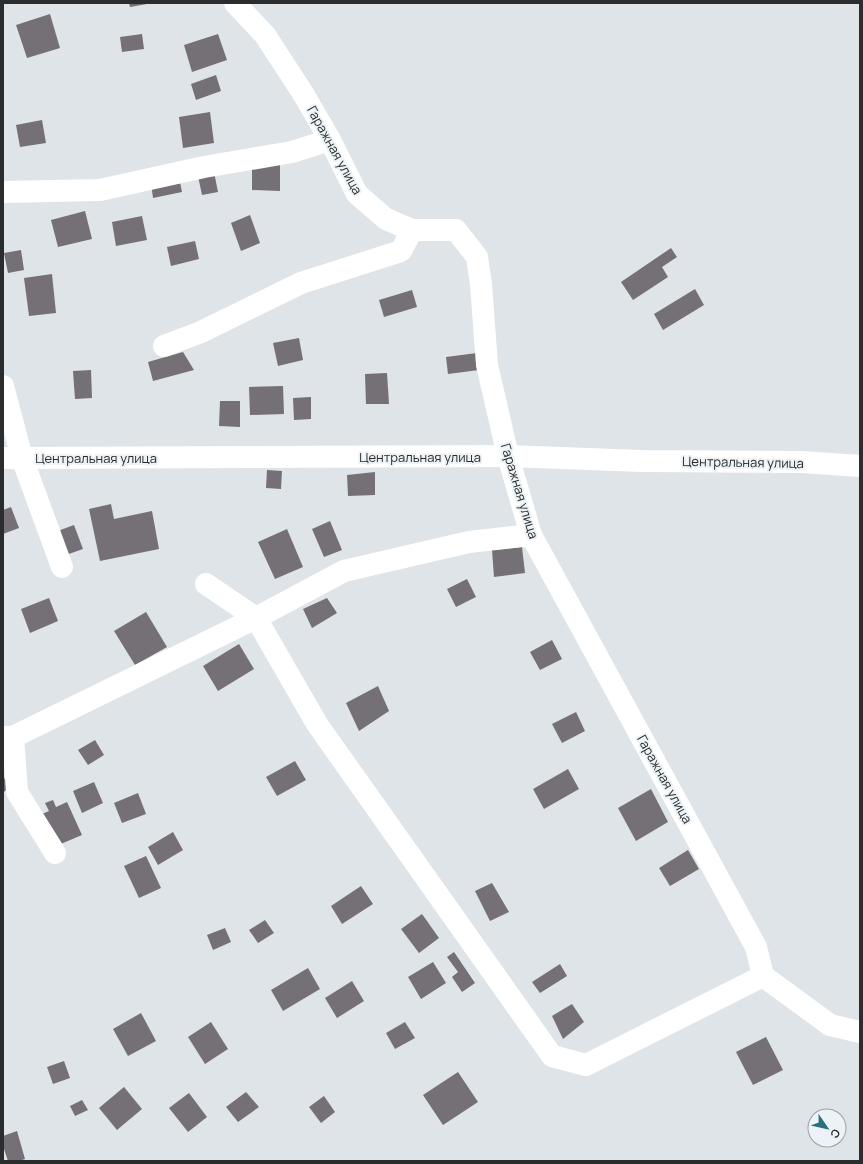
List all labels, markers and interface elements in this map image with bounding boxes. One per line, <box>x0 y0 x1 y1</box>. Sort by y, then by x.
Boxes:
street label: Гаражная улица <box>303 103 367 197</box>
street label: Гаражная улица <box>497 441 543 541</box>
street label: Центральная улица <box>359 448 481 466</box>
street label: Центральная улица <box>35 449 157 467</box>
street label: Центральная улица <box>682 452 804 472</box>
street label: Гаражная улица <box>633 732 697 826</box>
north arrow <box>807 1108 847 1148</box>
text: С <box>827 1126 844 1141</box>

